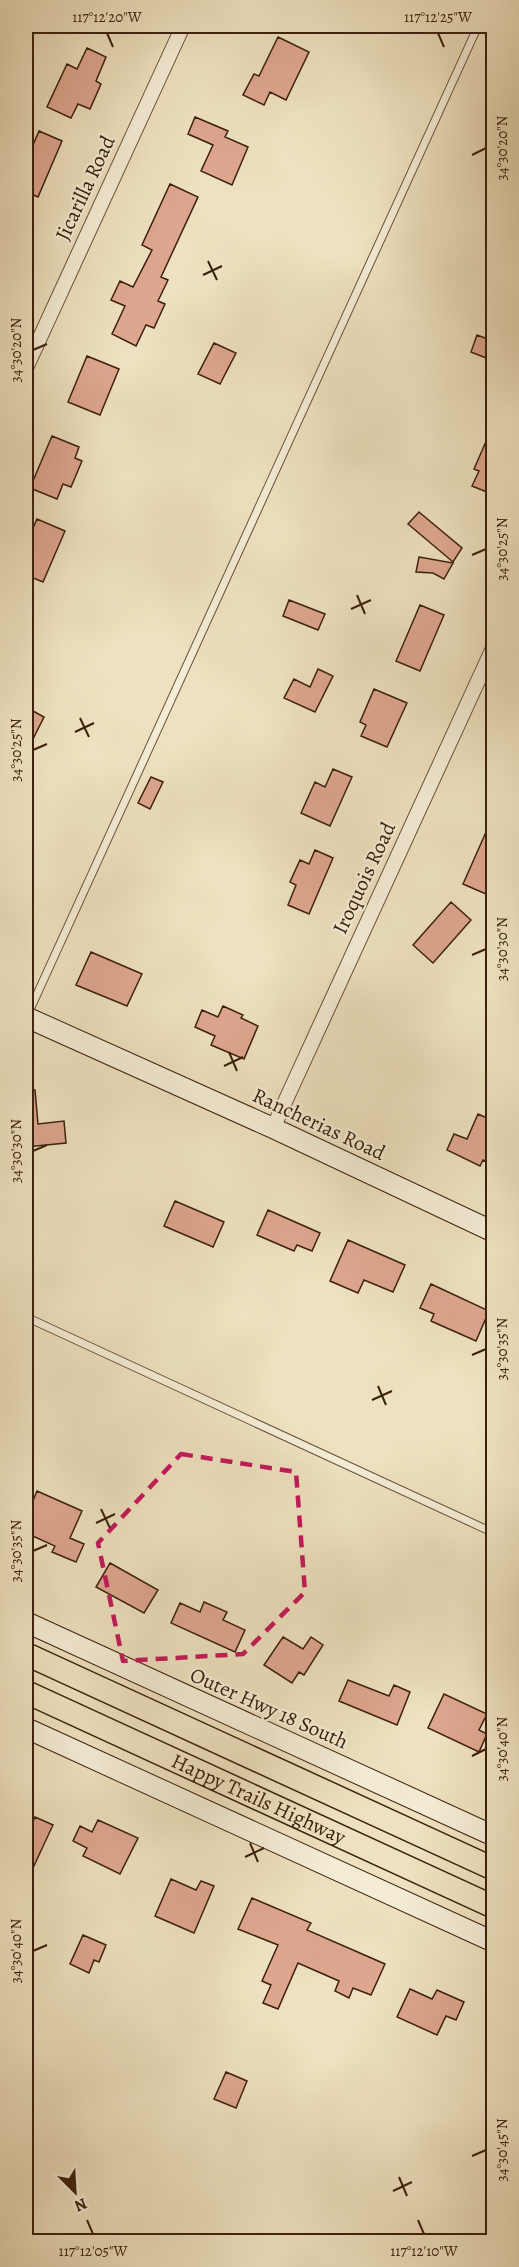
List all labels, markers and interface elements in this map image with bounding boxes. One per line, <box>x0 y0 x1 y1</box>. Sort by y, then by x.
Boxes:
text: 117°12'20"W <box>72 7 142 27</box>
text: 117°12'25"W <box>404 7 472 27</box>
text: 34°30'20"N <box>492 115 512 180</box>
street label: Jicarilla Road <box>48 130 122 245</box>
text: 34°30'20"N <box>6 317 26 382</box>
text: 34°30'25"N <box>492 517 512 581</box>
text: 34°30'25"N <box>6 718 26 782</box>
street label: Iroquois Road <box>326 817 402 939</box>
text: 34°30'30"N <box>492 917 512 981</box>
street label: Rancherias Road <box>248 1081 391 1167</box>
text: 34°30'30"N <box>6 1119 26 1183</box>
text: 34°30'35"N <box>492 1318 512 1380</box>
text: 34°30'35"N <box>6 1520 26 1582</box>
street label: Outer Hwy 18 South <box>186 1661 352 1755</box>
text: 34°30'40"N <box>492 1717 512 1781</box>
street label: Happy Trails Highway <box>167 1747 351 1851</box>
text: 34°30'40"N <box>6 1919 26 1983</box>
text: 34°30'45"N <box>492 2118 512 2181</box>
north arrow <box>45 2162 105 2222</box>
text: N <box>71 2192 90 2217</box>
text: 117°12'05"W <box>59 2241 127 2261</box>
text: 117°12'10"W <box>390 2241 458 2261</box>

